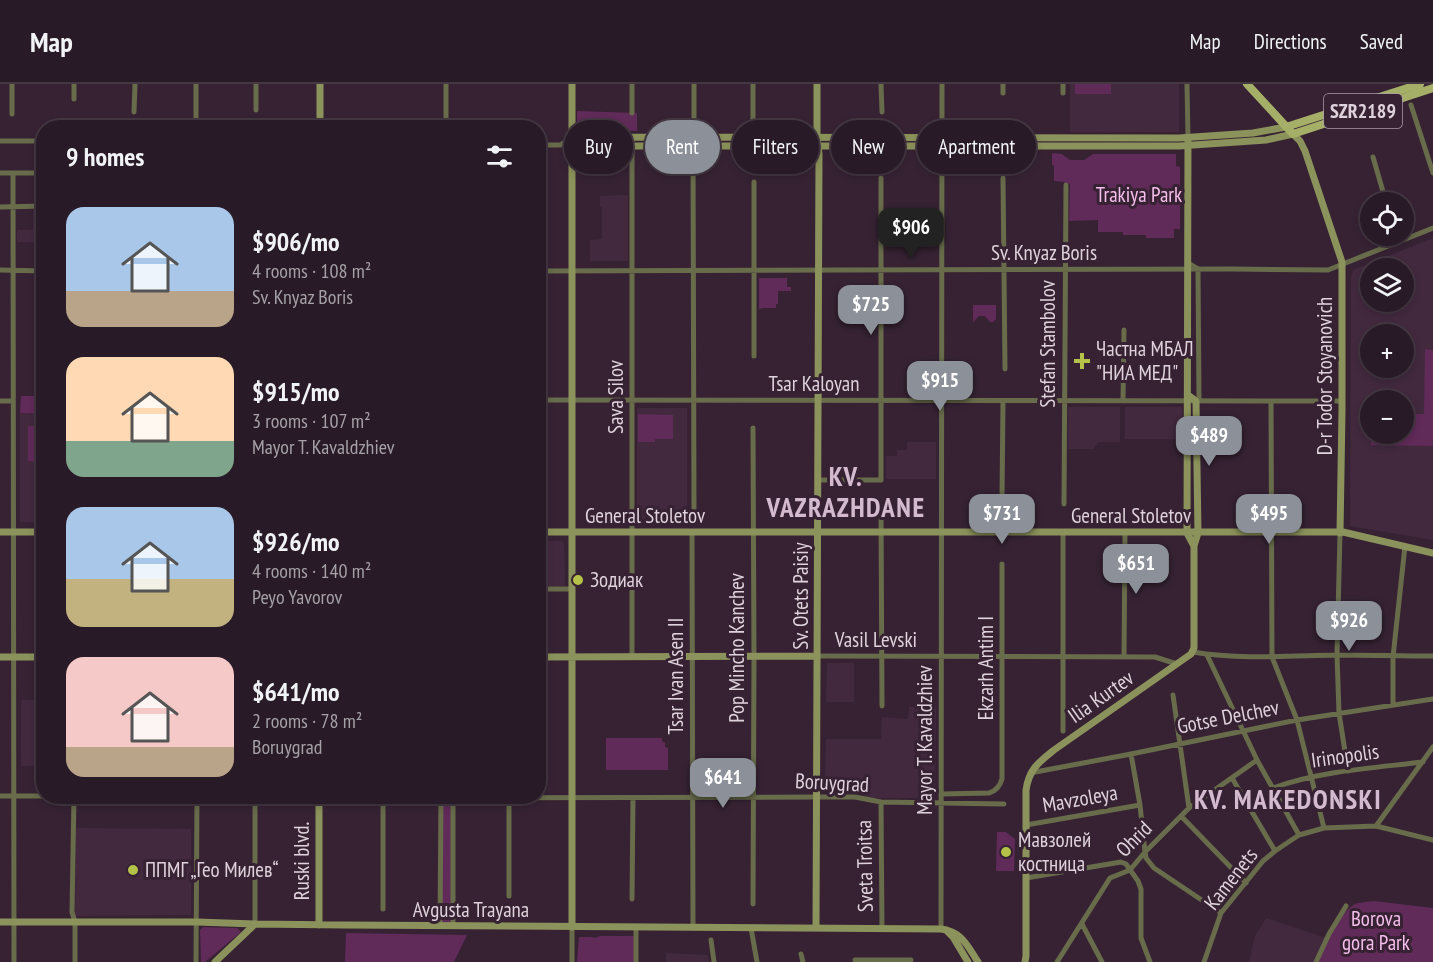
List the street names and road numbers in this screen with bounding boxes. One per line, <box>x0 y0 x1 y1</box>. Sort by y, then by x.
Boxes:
road number: SZR2189 <box>1324 94 1402 128</box>
street label: Sv. Knyaz Boris <box>991 239 1097 266</box>
street label: Stefan Stambolov <box>1034 279 1061 408</box>
street label: D-r Todor Stoyanovich <box>1311 297 1338 455</box>
street label: Sava Silov <box>602 359 629 434</box>
street label: Tsar Kaloyan <box>769 370 859 397</box>
street label: General Stoletov <box>585 502 706 529</box>
street label: General Stoletov <box>1071 502 1192 529</box>
street label: Sv. Otets Paisiy <box>787 542 814 650</box>
street label: Pop Mincho Kanchev <box>723 572 750 723</box>
street label: Ekzarh Antim I <box>972 616 999 720</box>
street label: Tsar Ivan Asen II <box>662 617 689 735</box>
street label: Vasil Levski <box>834 626 917 653</box>
street label: Mayor T. Kavaldzhiev <box>911 664 938 815</box>
street label: Ilia Kurtev <box>1062 664 1140 729</box>
street label: Gotse Delchev <box>1175 693 1282 740</box>
street label: Irinopolis <box>1309 737 1381 774</box>
street label: Boruygrad <box>794 767 870 798</box>
street label: Mavzoleya <box>1040 779 1120 818</box>
street label: Ohrid <box>1110 815 1157 862</box>
street label: Sveta Troitsa <box>850 820 879 912</box>
street label: Ruski blvd. <box>288 822 315 900</box>
street label: Kamenets <box>1198 842 1263 915</box>
street label: Avgusta Trayana <box>413 896 529 923</box>

